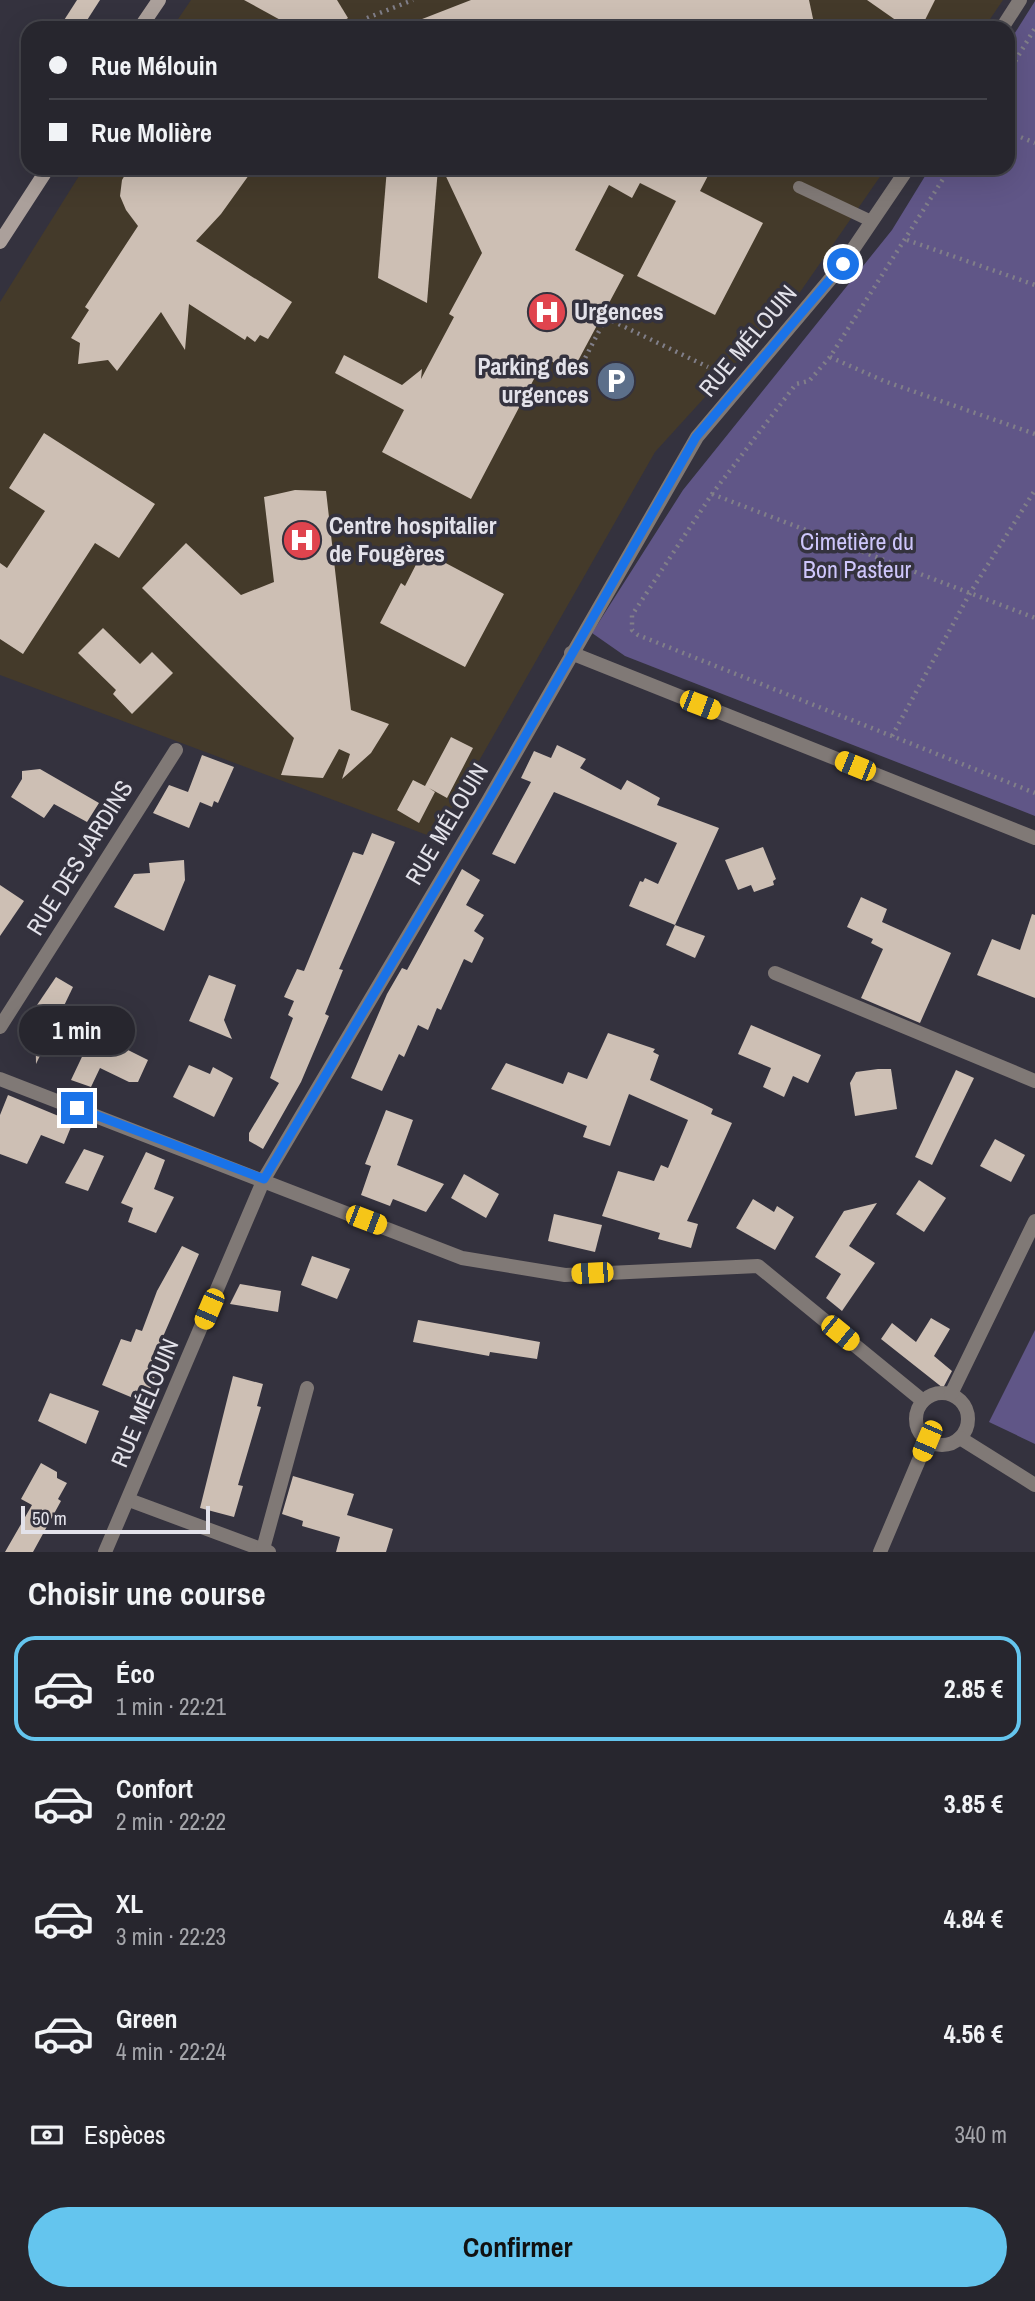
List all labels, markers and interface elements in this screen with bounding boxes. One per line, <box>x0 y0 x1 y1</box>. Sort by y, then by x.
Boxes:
text: Rue Mélouin <box>91 48 218 83</box>
text: Rue Molière <box>91 115 212 150</box>
route start <box>827 248 859 280</box>
street label: RUE MÉLOUIN <box>691 278 803 403</box>
hospital icon: Urgences <box>526 291 568 333</box>
place label: Urgences <box>574 295 664 327</box>
place label: Parking des urgences <box>477 350 589 410</box>
parking icon: Parking des urgences <box>595 360 637 402</box>
place label: Centre hospitalier de Fougères <box>329 509 497 569</box>
hospital icon: Centre hospitalier de Fougères <box>281 519 323 561</box>
park label: Cimetière du Bon Pasteur <box>800 525 914 585</box>
car <box>677 688 724 722</box>
car <box>832 748 879 784</box>
street label: RUE MÉLOUIN <box>397 757 495 890</box>
street label: RUE DES JARDINS <box>19 774 140 941</box>
callout: 1 min <box>19 1006 135 1056</box>
text: 1 min <box>52 1015 102 1046</box>
route end <box>61 1092 93 1124</box>
car <box>343 1203 390 1237</box>
car <box>571 1261 614 1285</box>
car <box>192 1286 227 1332</box>
car <box>818 1312 863 1354</box>
street label: RUE MÉLOUIN <box>103 1333 186 1472</box>
car <box>910 1418 945 1464</box>
scale bar <box>21 1503 210 1535</box>
text: 50 m <box>32 1505 67 1531</box>
text: Choisir une course <box>28 1572 266 1615</box>
text: Éco <box>116 1656 155 1691</box>
icon: car <box>32 1657 95 1720</box>
text: 2.85 € <box>944 1671 1003 1706</box>
text: 1 min · 22:21 <box>116 1691 226 1722</box>
text: Confort <box>116 1771 193 1806</box>
icon: car <box>32 1772 95 1835</box>
text: 3.85 € <box>944 1786 1003 1821</box>
text: 2 min · 22:22 <box>116 1806 226 1837</box>
text: XL <box>116 1886 143 1921</box>
icon: car <box>32 1887 95 1950</box>
text: 4.84 € <box>944 1901 1003 1936</box>
text: 3 min · 22:23 <box>116 1921 226 1952</box>
text: Green <box>116 2001 178 2036</box>
icon: car <box>32 2002 95 2065</box>
text: 4.56 € <box>944 2016 1003 2051</box>
text: 4 min · 22:24 <box>116 2036 226 2067</box>
icon: cash <box>28 2116 66 2154</box>
text: Espèces <box>84 2117 166 2152</box>
text: 340 m <box>955 2119 1007 2150</box>
button: Confirmer <box>28 2207 1007 2287</box>

